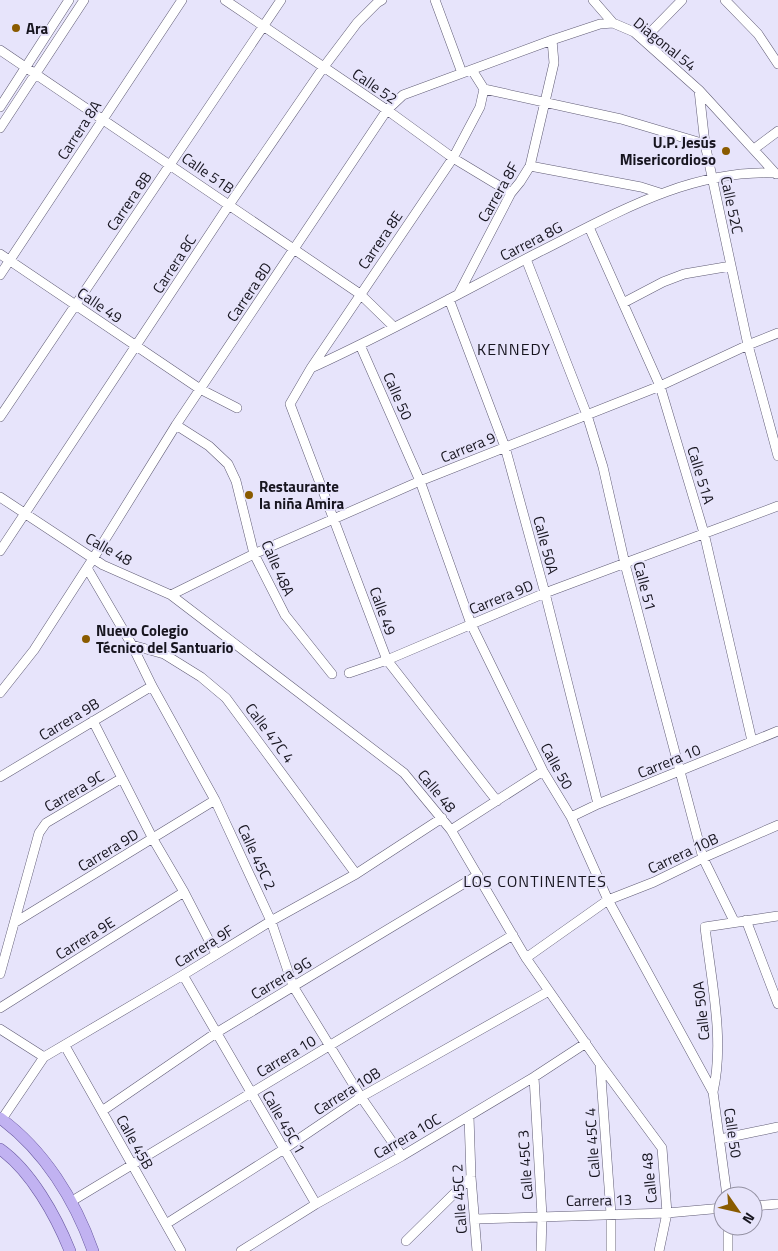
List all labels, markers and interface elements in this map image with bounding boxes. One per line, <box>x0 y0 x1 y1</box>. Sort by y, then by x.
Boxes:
street label: Diagonal 54 <box>629 11 701 77</box>
place label: Ara <box>26 17 49 40</box>
marker: Ara <box>10 22 22 34</box>
street label: Calle 52 <box>348 62 402 110</box>
street label: Carrera 8A <box>51 96 107 164</box>
place label: U.P. Jesús Misericordioso <box>620 131 716 171</box>
marker: U.P. Jesús Misericordioso <box>720 145 732 157</box>
street label: Calle 51B <box>177 147 239 199</box>
street label: Carrera 8F <box>472 158 524 226</box>
street label: Carrera 8B <box>101 167 157 235</box>
street label: Calle 52C <box>715 174 749 236</box>
street label: Carrera 8E <box>352 206 408 274</box>
street label: Carrera 8G <box>496 216 566 266</box>
street label: Carrera 8C <box>146 230 202 298</box>
street label: Carrera 8D <box>221 258 277 326</box>
street label: Calle 49 <box>73 281 127 329</box>
district label: KENNEDY <box>477 337 551 361</box>
street label: Calle 50 <box>377 368 419 424</box>
street label: Carrera 9 <box>437 425 499 469</box>
street label: Calle 51A <box>681 443 721 507</box>
place label: Restaurante la niña Amira <box>259 475 345 515</box>
marker: Restaurante la niña Amira <box>243 489 255 501</box>
street label: Calle 50A <box>527 513 565 577</box>
street label: Calle 48 <box>81 527 137 571</box>
street label: Calle 48A <box>255 536 301 600</box>
street label: Calle 51 <box>627 559 663 613</box>
street label: Carrera 9D <box>465 574 537 620</box>
street label: Calle 49 <box>364 583 402 639</box>
place label: Nuevo Colegio Técnico del Santuario <box>96 619 233 659</box>
marker: Nuevo Colegio Técnico del Santuario <box>80 633 92 645</box>
street label: Carrera 9B <box>34 692 104 746</box>
street label: Calle 47C 4 <box>240 698 300 768</box>
street label: Calle 50 <box>535 738 579 794</box>
street label: Carrera 10 <box>634 738 704 784</box>
street label: Calle 48 <box>412 764 462 818</box>
street label: Carrera 9C <box>40 765 108 817</box>
street label: Calle 45C 2 <box>232 820 282 894</box>
street label: Carrera 9D <box>73 823 143 877</box>
street label: Carrera 10B <box>644 827 722 879</box>
district label: LOS CONTINENTES <box>463 869 607 893</box>
street label: Carrera 9E <box>51 911 119 965</box>
street label: Carrera 9F <box>170 919 238 973</box>
street label: Carrera 9G <box>246 951 316 1005</box>
street label: Calle 50A <box>686 980 716 1042</box>
street label: Carrera 10 <box>252 1029 320 1083</box>
street label: Carrera 10B <box>309 1061 385 1121</box>
street label: Calle 45C 1 <box>257 1086 311 1158</box>
street label: Carrera 10C <box>369 1107 445 1165</box>
street label: Calle 45C 4 <box>578 1107 606 1179</box>
street label: Calle 50 <box>718 1107 748 1159</box>
street label: Calle 45B <box>111 1110 159 1174</box>
street label: Calle 45C 3 <box>511 1129 539 1201</box>
street label: Calle 48 <box>635 1152 663 1204</box>
street label: Calle 45C 2 <box>445 1163 473 1235</box>
north arrow <box>713 1186 763 1236</box>
street label: Carrera 13 <box>566 1188 632 1212</box>
text: N <box>738 1209 761 1228</box>

